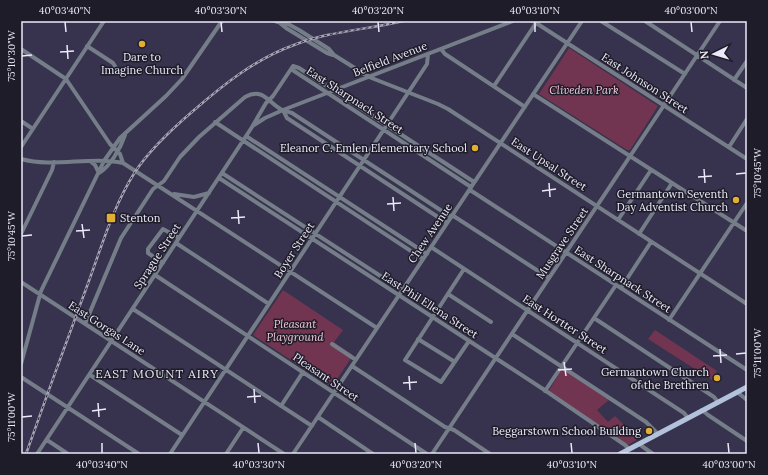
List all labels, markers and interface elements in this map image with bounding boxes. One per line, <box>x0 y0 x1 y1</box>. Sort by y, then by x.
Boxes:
text: 40°03'40"N <box>39 4 91 17</box>
text: 40°03'30"N <box>195 4 248 17</box>
text: 40°03'20"N <box>352 4 404 17</box>
text: 40°03'10"N <box>510 4 561 17</box>
text: 40°03'00"N <box>664 4 718 17</box>
text: 75°10'30"W <box>5 29 18 82</box>
north arrow <box>694 34 734 74</box>
street label: Belfield Avenue <box>351 38 429 80</box>
marker: Dare to Imagine Church <box>137 39 147 49</box>
place label: Dare to Imagine Church <box>101 50 183 77</box>
street label: East Johnson Street <box>599 50 692 117</box>
text: N <box>697 50 711 60</box>
street label: East Sharpnack Street <box>304 63 407 137</box>
park label: Cliveden Park <box>549 83 619 97</box>
street label: East Upsal Street <box>509 134 590 194</box>
place label: Eleanor C. Emlen Elementary School <box>280 141 467 155</box>
marker: Eleanor C. Emlen Elementary School <box>470 143 480 153</box>
text: 75°10'45"W <box>751 147 764 198</box>
place label: Germantown Seventh Day Adventist Church <box>617 187 728 214</box>
marker: Germantown Seventh Day Adventist Church <box>731 195 741 205</box>
street label: Chew Avenue <box>405 200 455 266</box>
street label: Musgrave Street <box>533 204 592 282</box>
text: 75°10'45"W <box>5 210 18 261</box>
place label: Stenton <box>120 211 161 225</box>
marker: Stenton <box>105 212 117 224</box>
street label: Boyer Street <box>271 219 318 281</box>
street label: Sprague Street <box>130 220 184 292</box>
street label: East Sharpnack Street <box>572 242 675 316</box>
street label: East Phil Ellena Street <box>379 269 481 342</box>
street label: East Hortter Street <box>520 291 610 357</box>
street label: East Gorgas Lane <box>66 298 148 358</box>
park label: Pleasant Playground <box>266 317 324 344</box>
text: 75°11'00"W <box>751 327 764 378</box>
street label: Pleasant Street <box>290 350 362 405</box>
place label: Germantown Church of the Brethren <box>601 365 709 392</box>
district label: EAST MOUNT AIRY <box>95 366 219 381</box>
marker: Germantown Church of the Brethren <box>712 373 722 383</box>
text: 75°11'00"W <box>5 391 18 442</box>
place label: Beggarstown School Building <box>492 424 642 438</box>
marker: Beggarstown School Building <box>644 426 654 436</box>
text: 40°03'40"N <box>76 458 128 471</box>
text: 40°03'30"N <box>233 458 286 471</box>
text: 40°03'20"N <box>390 458 442 471</box>
text: 40°03'10"N <box>547 458 598 471</box>
text: 40°03'00"N <box>702 458 756 471</box>

